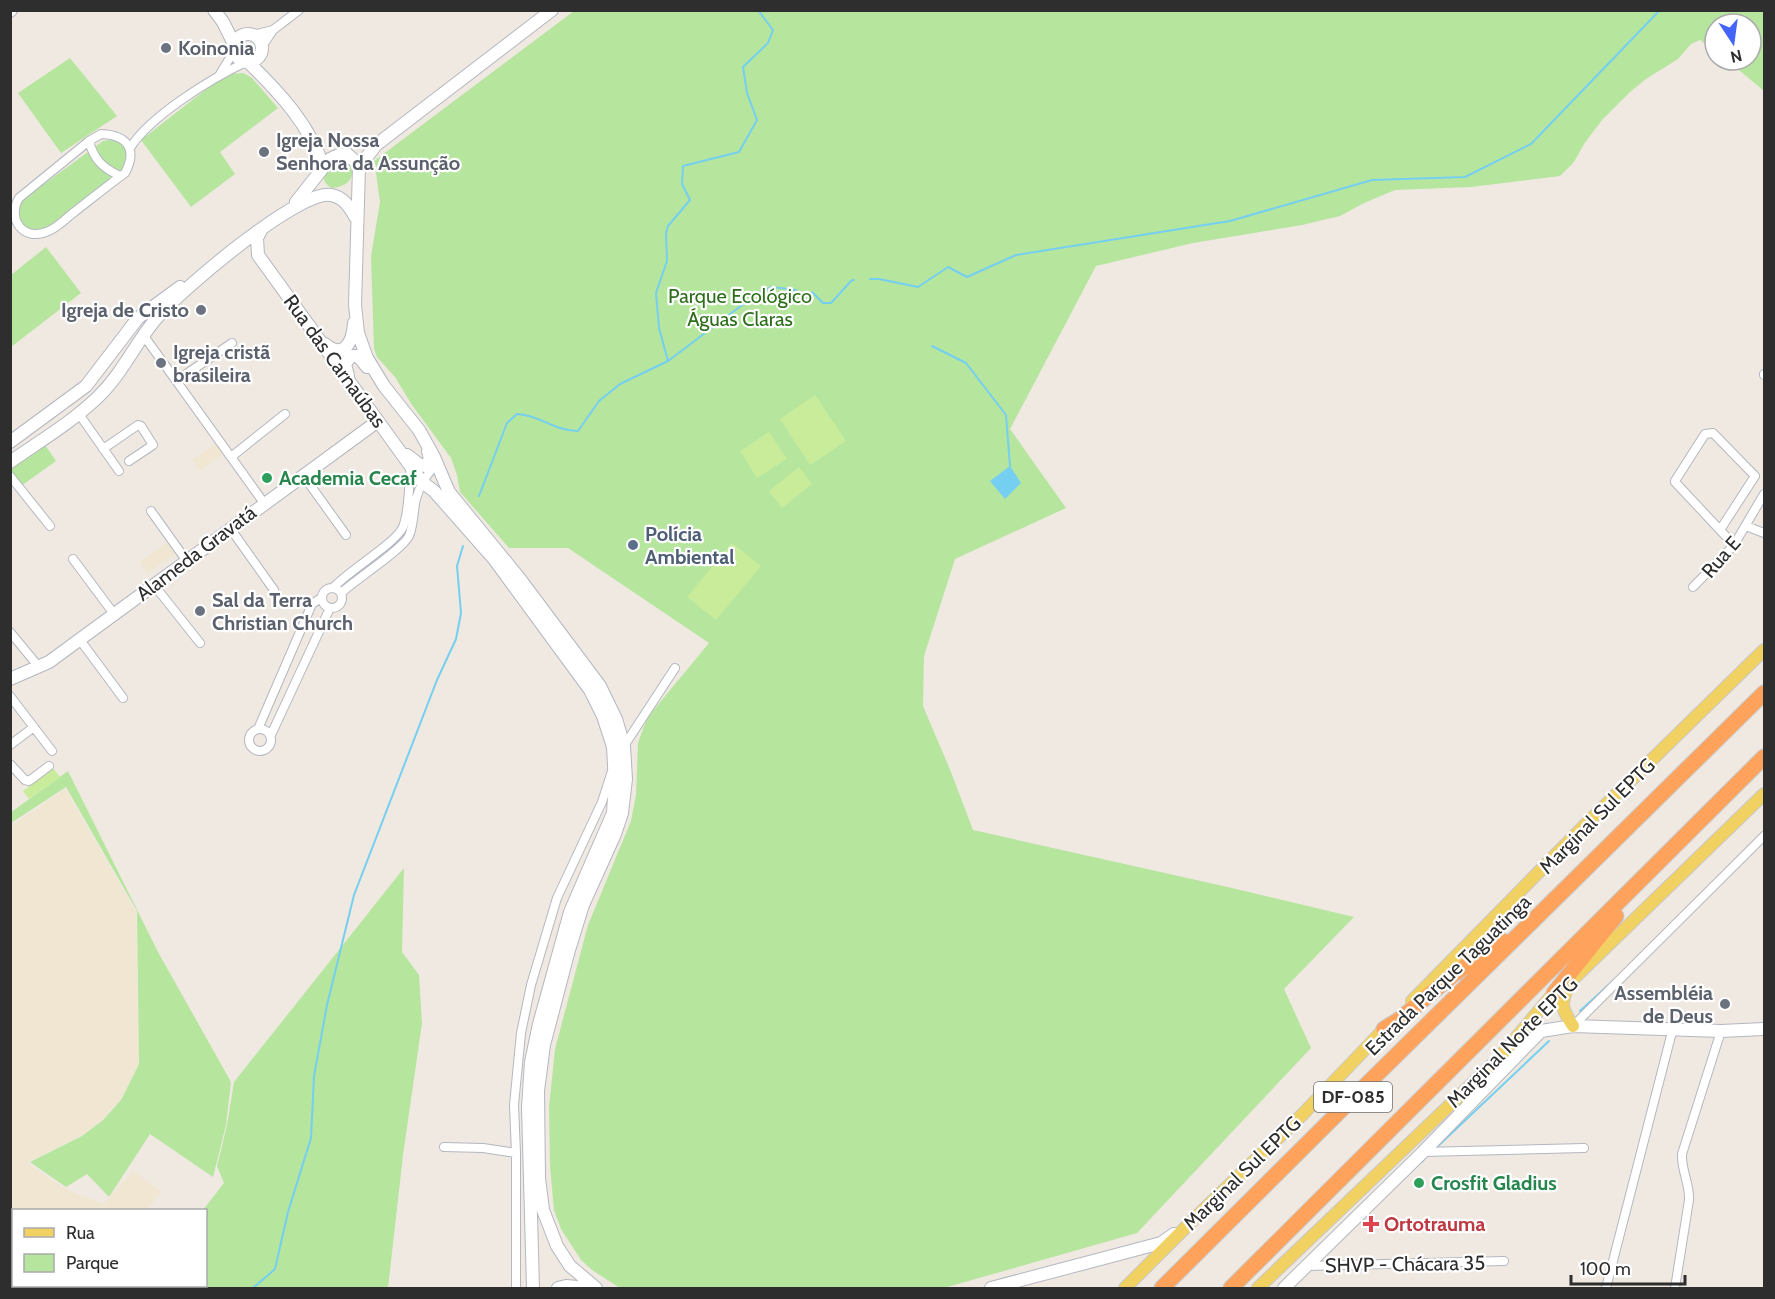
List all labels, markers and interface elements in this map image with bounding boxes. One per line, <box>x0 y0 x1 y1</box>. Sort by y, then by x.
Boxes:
north arrow <box>1703 12 1763 72</box>
place label: Koinonia <box>178 36 254 60</box>
marker: Koinonia <box>159 41 173 55</box>
text: N <box>1729 46 1744 67</box>
place label: Igreja Nossa Senhora da Assunção <box>276 128 460 175</box>
marker: Igreja Nossa Senhora da Assunção <box>257 145 271 159</box>
park label: Parque Ecológico Águas Claras <box>668 284 812 331</box>
street label: Rua das Carnaúbas <box>279 290 391 432</box>
place label: Igreja de Cristo <box>61 298 189 322</box>
marker: Igreja de Cristo <box>194 303 208 317</box>
place label: Igreja cristã brasileira <box>173 340 270 387</box>
marker: Igreja cristã brasileira <box>154 356 168 370</box>
place label: Academia Cecaf <box>279 466 417 490</box>
marker: Academia Cecaf <box>260 471 274 485</box>
street label: Alameda Gravatá <box>131 500 261 606</box>
place label: Polícia Ambiental <box>645 522 734 569</box>
street label: Rua E <box>1696 531 1746 583</box>
marker: Polícia Ambiental <box>626 538 640 552</box>
place label: Sal da Terra Christian Church <box>212 588 353 635</box>
marker: Sal da Terra Christian Church <box>193 604 207 618</box>
street label: Marginal Sul EPTG <box>1534 753 1660 879</box>
street label: Estrada Parque Taguatinga <box>1360 889 1536 1060</box>
street label: Marginal Norte EPTG <box>1442 972 1582 1112</box>
place label: Assembléia de Deus <box>1614 981 1713 1028</box>
marker: Assembléia de Deus <box>1718 997 1732 1011</box>
road number: DF-085 <box>1314 1082 1392 1112</box>
street label: Marginal Sul EPTG <box>1178 1111 1306 1235</box>
place label: Crosfit Gladius <box>1431 1171 1557 1195</box>
marker: Crosfit Gladius <box>1412 1176 1426 1190</box>
legend <box>12 1209 207 1287</box>
place label: Ortotrauma <box>1384 1212 1485 1236</box>
marker: Ortotrauma <box>1362 1215 1380 1233</box>
text: Rua <box>66 1222 95 1244</box>
scale bar <box>1571 1248 1685 1286</box>
street label: SHVP - Chácara 35 <box>1325 1251 1485 1277</box>
text: Parque <box>66 1252 119 1274</box>
text: 100 m <box>1580 1258 1631 1280</box>

